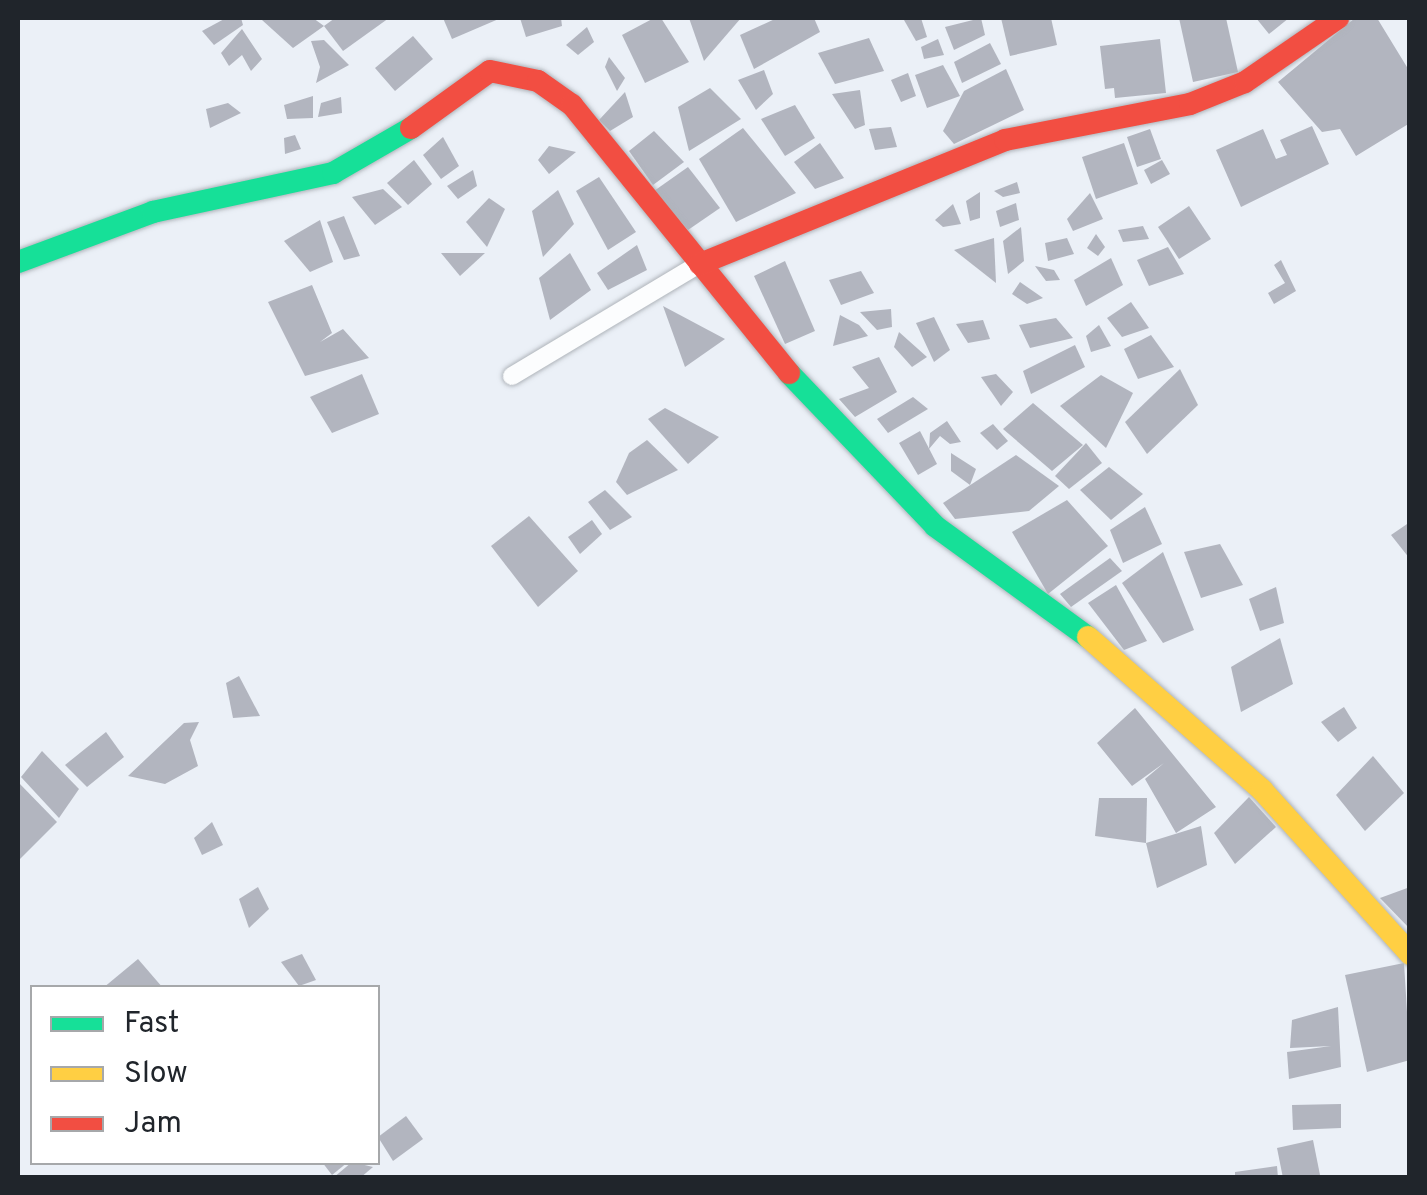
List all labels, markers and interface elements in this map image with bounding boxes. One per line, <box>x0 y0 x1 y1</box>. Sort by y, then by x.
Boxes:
legend <box>30 985 380 1165</box>
text: Fast <box>124 1006 179 1043</box>
text: Slow <box>124 1056 188 1093</box>
text: Jam <box>124 1106 182 1143</box>

